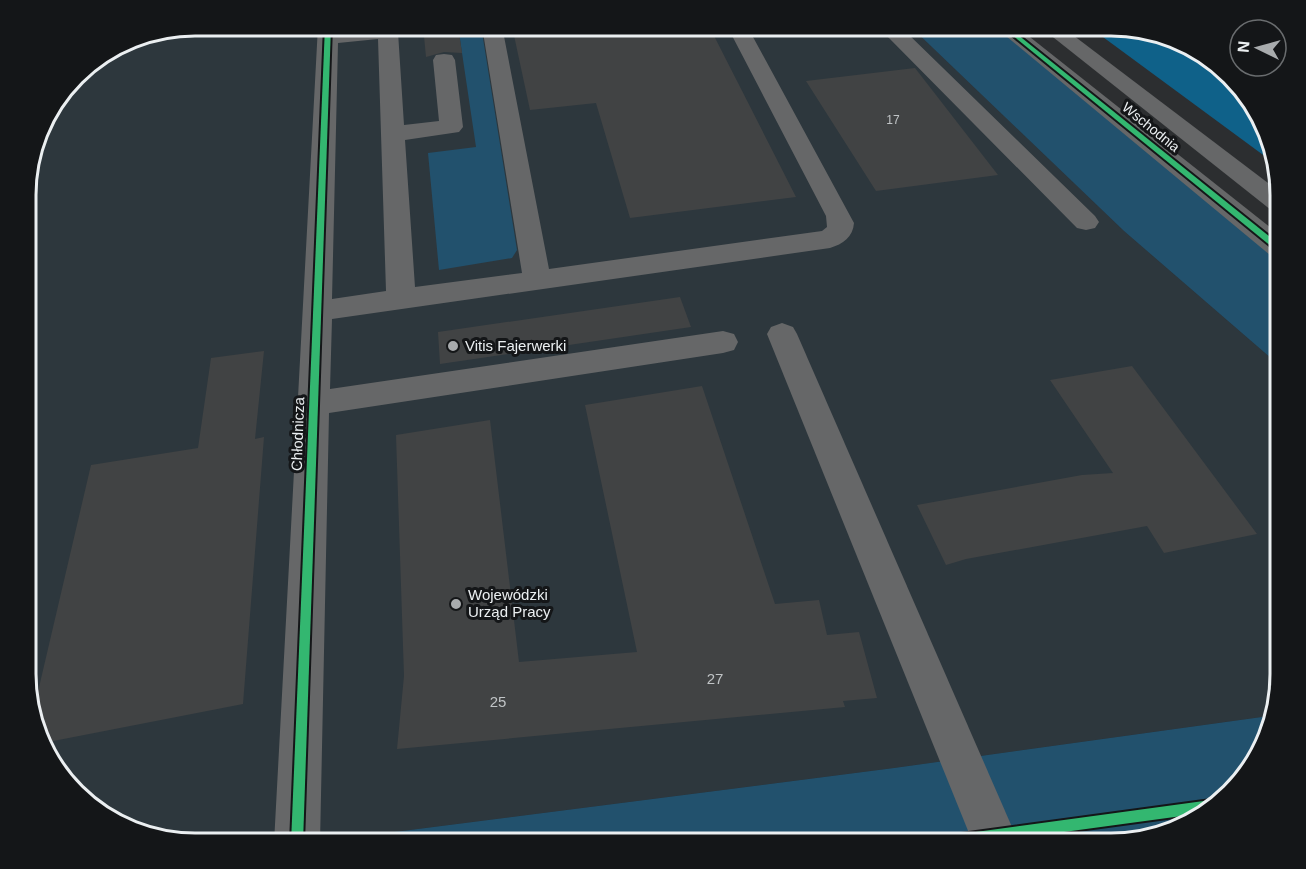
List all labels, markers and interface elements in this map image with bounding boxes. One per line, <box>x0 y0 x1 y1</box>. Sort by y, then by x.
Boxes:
north arrow <box>1228 18 1288 78</box>
text: N <box>1235 40 1253 53</box>
street label: Wschodnia <box>1119 99 1183 155</box>
house number: 17 <box>886 113 900 127</box>
place label: Vitis Fajerwerki <box>465 337 566 354</box>
marker: Vitis Fajerwerki <box>446 339 460 353</box>
street label: Chłodnicza <box>288 396 307 471</box>
place label: Wojewódzki Urząd Pracy <box>468 586 551 620</box>
marker: Wojewódzki Urząd Pracy <box>449 597 463 611</box>
house number: 27 <box>707 670 723 687</box>
house number: 25 <box>490 693 506 710</box>

